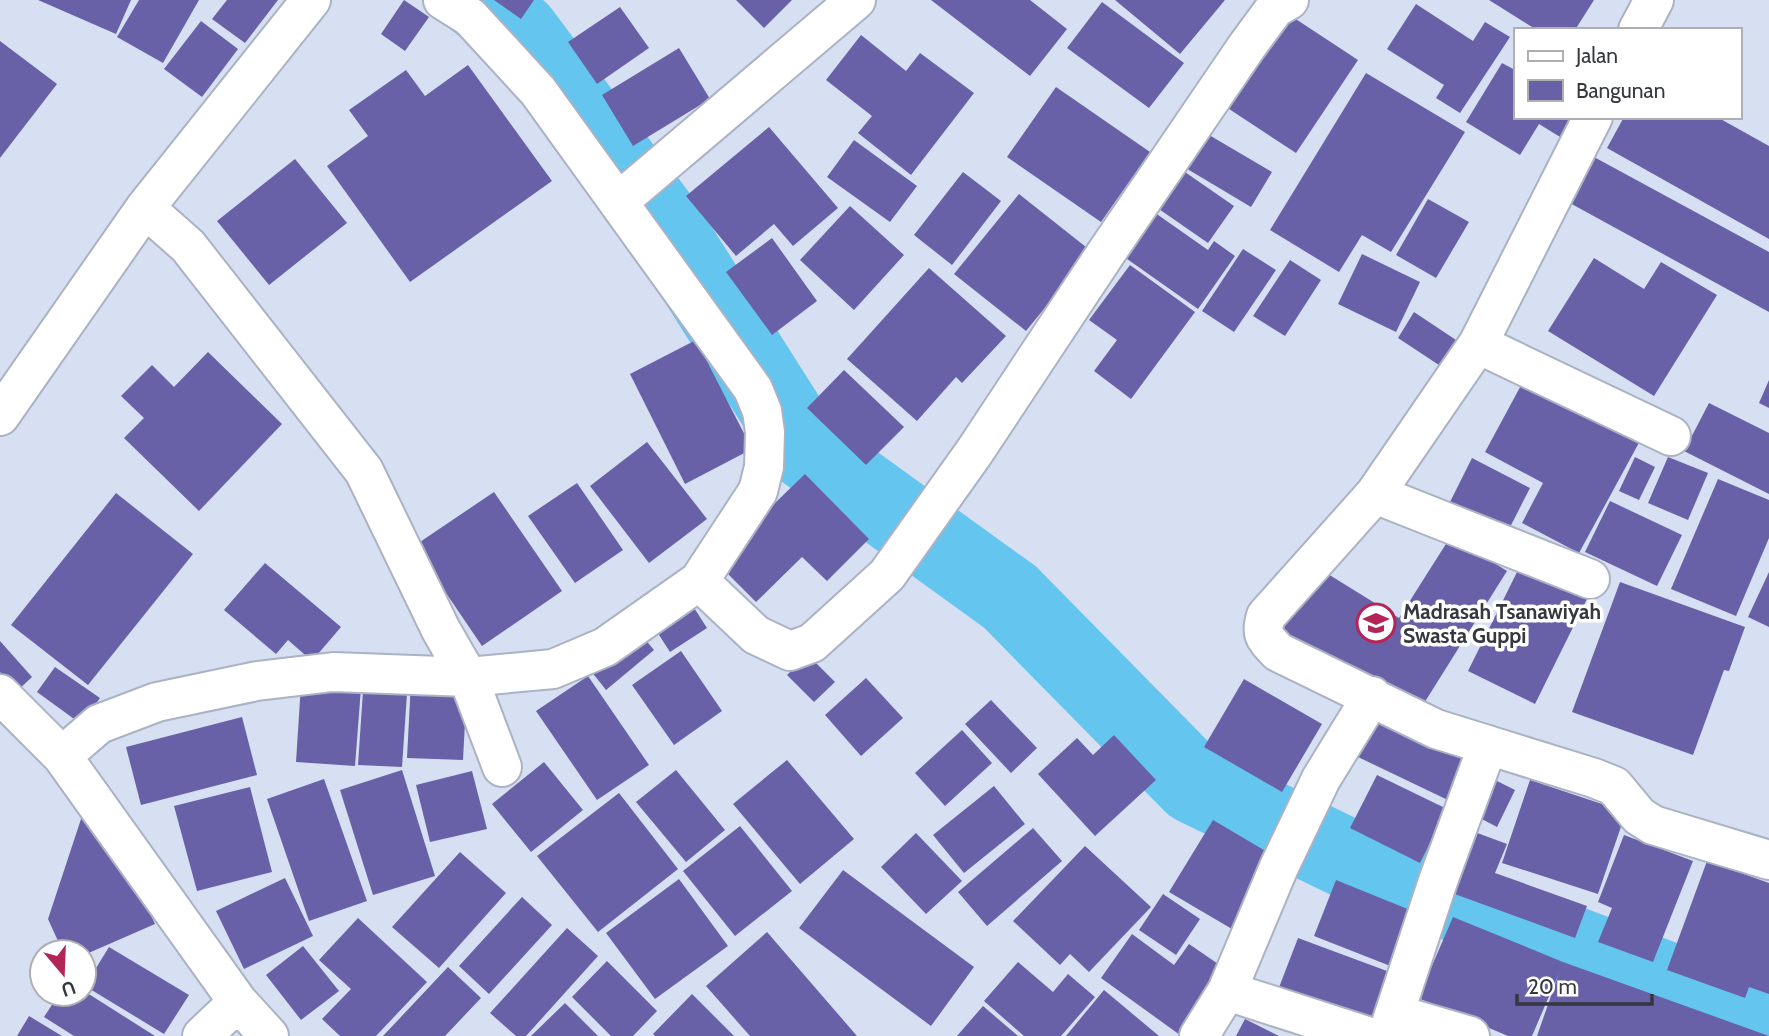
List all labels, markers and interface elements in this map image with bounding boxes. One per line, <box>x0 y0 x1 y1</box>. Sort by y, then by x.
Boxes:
legend <box>1514 28 1741 119</box>
text: Jalan <box>1575 43 1618 68</box>
text: Bangunan <box>1576 78 1665 103</box>
place label: Madrasah Tsanawiyah Swasta Guppi <box>1403 599 1601 648</box>
school or university icon: Madrasah Tsanawiyah Swasta Guppi <box>1355 602 1397 644</box>
north arrow <box>28 938 98 1008</box>
scale bar <box>1517 962 1652 1006</box>
text: 20 m <box>1528 974 1577 999</box>
text: U <box>58 976 79 1002</box>

